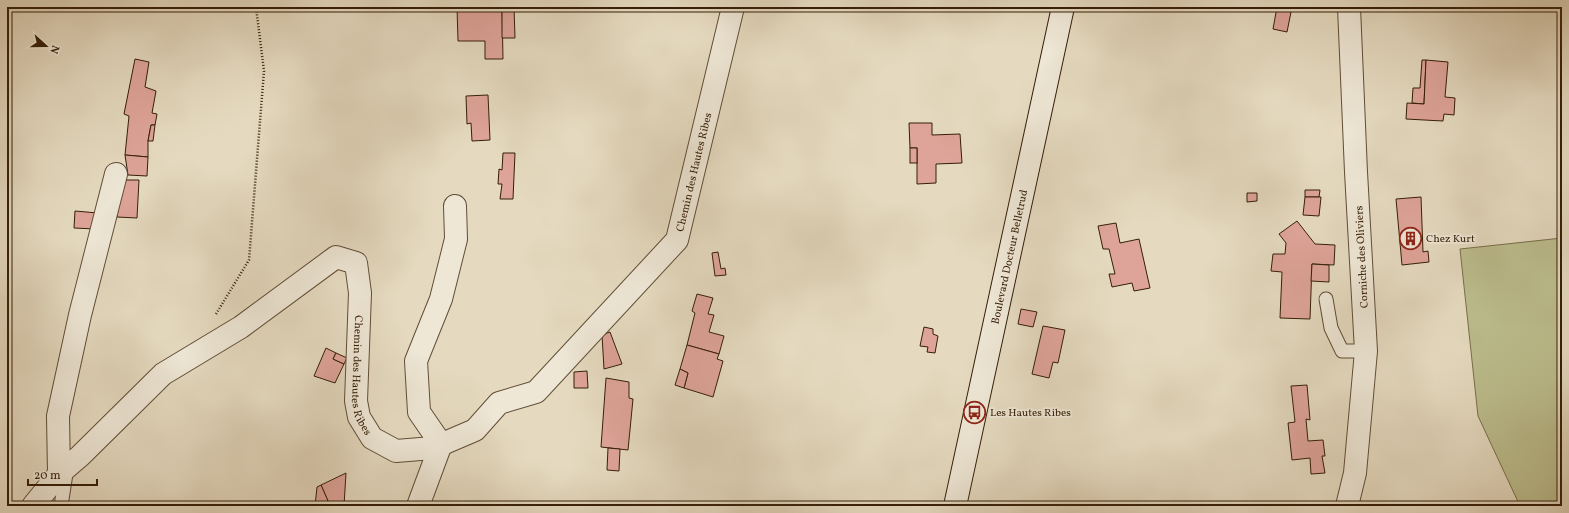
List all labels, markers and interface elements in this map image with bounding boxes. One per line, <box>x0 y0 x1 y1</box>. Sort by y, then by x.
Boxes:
north arrow <box>26 26 66 66</box>
text: N <box>46 43 62 55</box>
street label: Chemin des Hautes Ribes <box>673 111 716 233</box>
street label: Boulevard Docteur Belletrud <box>989 188 1032 326</box>
street label: Corniche des Oliviers <box>1352 205 1373 309</box>
building icon: Chez Kurt <box>1398 225 1424 251</box>
place label: Chez Kurt <box>1426 232 1475 247</box>
street label: Chemin des Hautes Ribes <box>347 315 375 439</box>
bus stop icon: Les Hautes Ribes <box>962 399 988 425</box>
place label: Les Hautes Ribes <box>990 406 1071 421</box>
scale bar <box>28 461 97 487</box>
text: 20 m <box>34 468 61 484</box>

